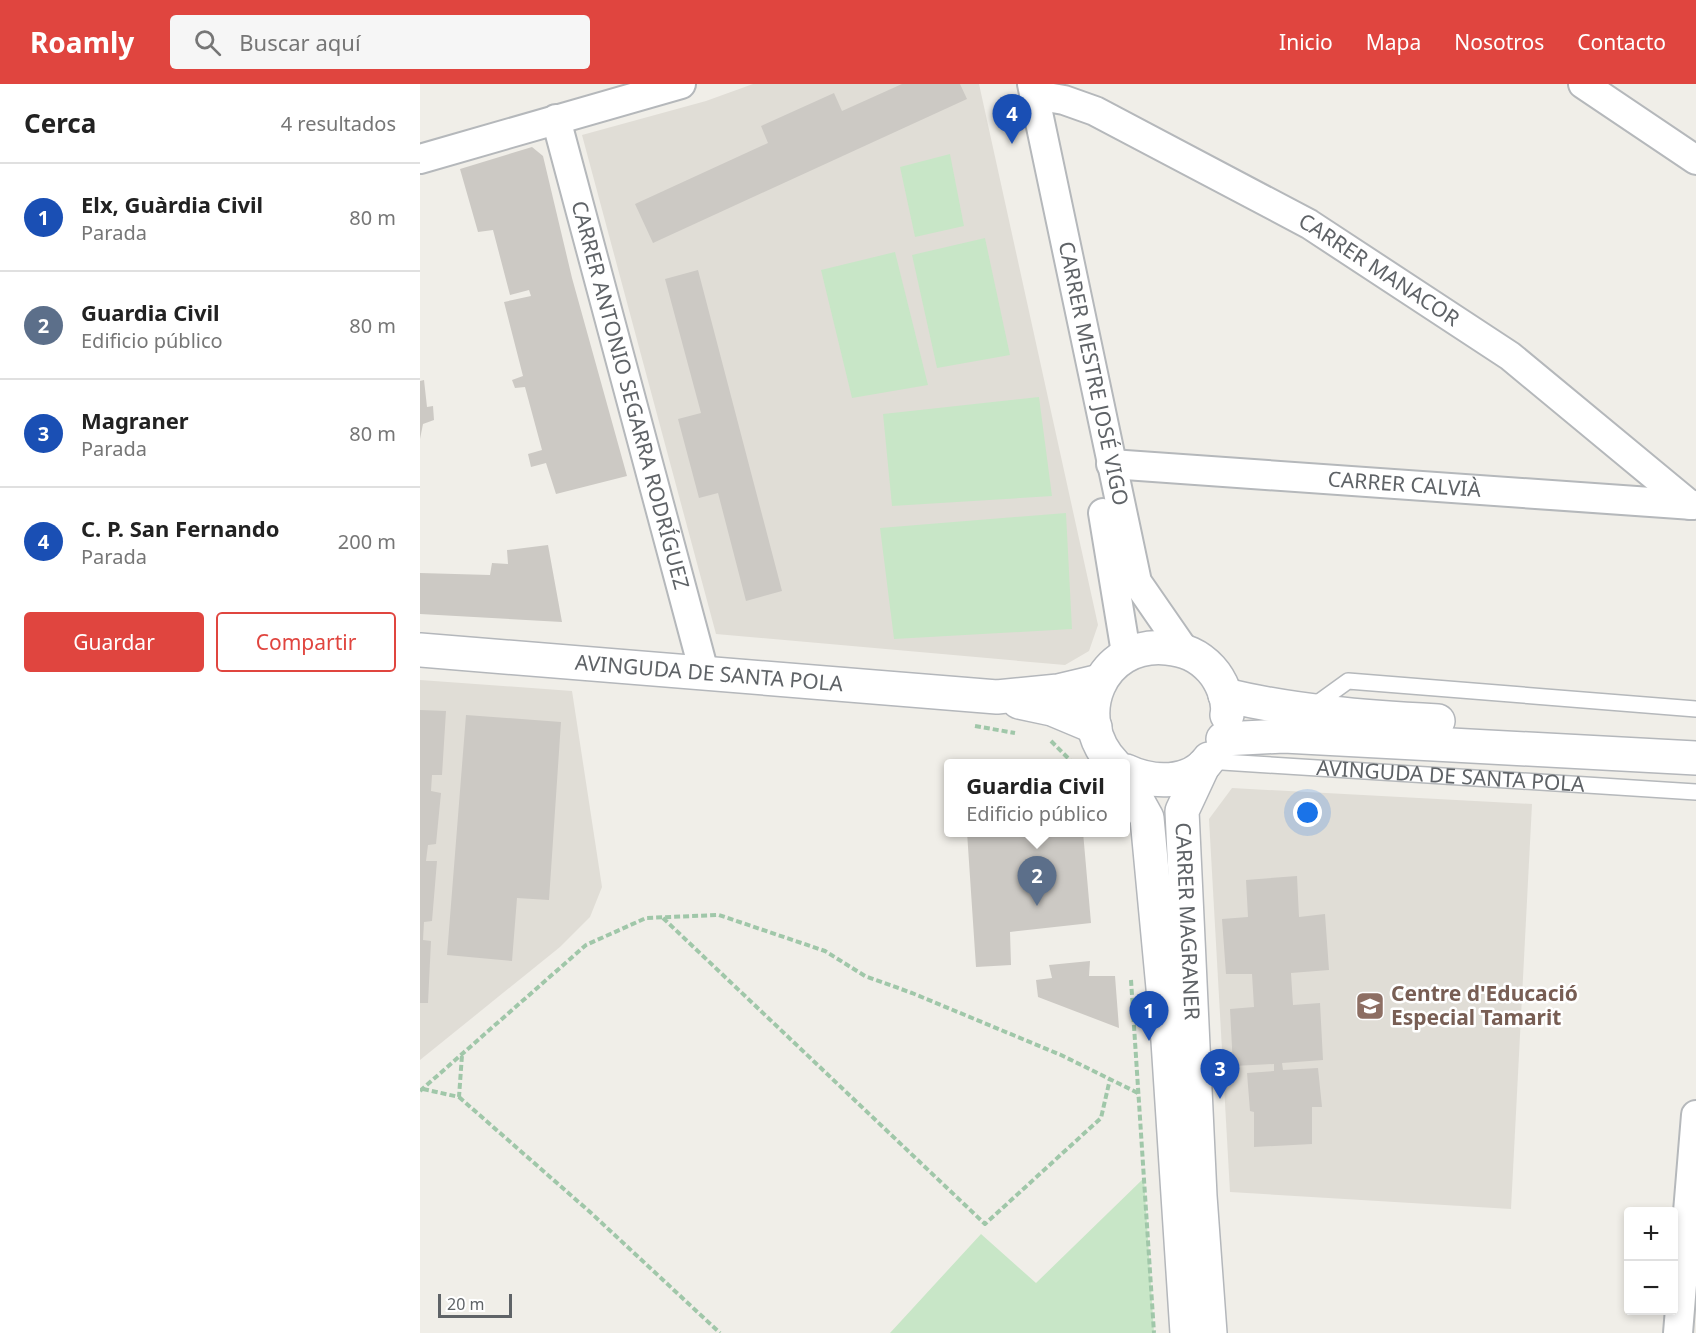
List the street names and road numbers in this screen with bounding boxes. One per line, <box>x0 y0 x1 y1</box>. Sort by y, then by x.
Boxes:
street label: CARRER ANTONIO SEGARRA RODRÍGUEZ <box>565 198 696 593</box>
street label: CARRER MANACOR <box>1294 206 1465 332</box>
street label: CARRER MESTRE JOSÉ VIGO <box>1053 239 1136 508</box>
street label: CARRER CALVIÀ <box>1327 464 1482 503</box>
street label: AVINGUDA DE SANTA POLA <box>574 648 845 697</box>
street label: AVINGUDA DE SANTA POLA <box>1316 753 1586 798</box>
street label: CARRER MAGRANER <box>1170 822 1207 1021</box>

